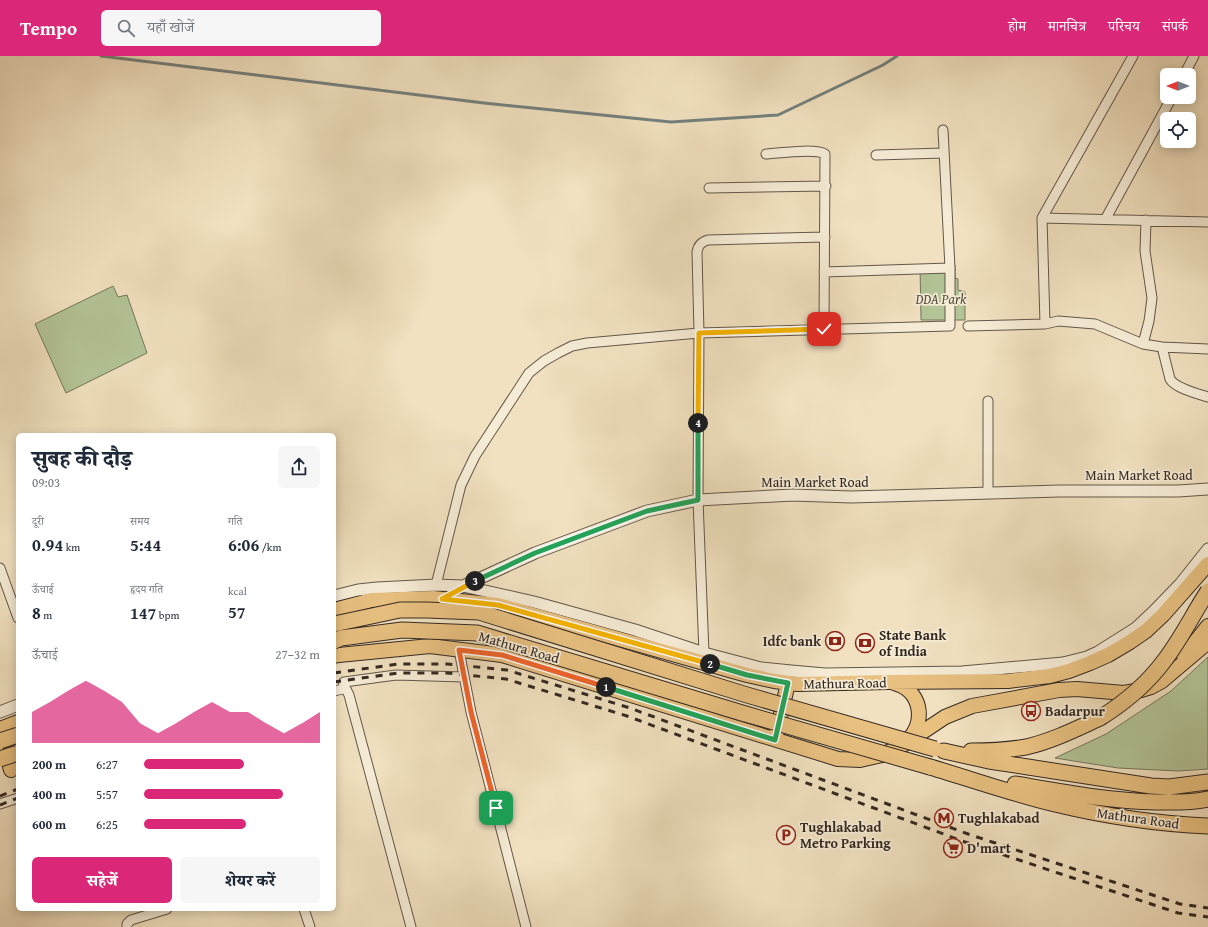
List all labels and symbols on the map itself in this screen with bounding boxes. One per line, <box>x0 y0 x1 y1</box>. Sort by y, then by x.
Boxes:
north arrow <box>1160 68 1196 104</box>
park label: DDA Park <box>915 289 967 309</box>
pin <box>807 312 841 346</box>
pin: 4 <box>688 413 708 433</box>
street label: Main Market Road <box>1085 465 1193 485</box>
street label: Main Market Road <box>761 472 869 492</box>
pin: 3 <box>465 571 485 591</box>
place label: State Bank of India <box>879 625 947 661</box>
street label: Mathura Road <box>476 626 562 668</box>
bank icon: Idfc bank <box>824 630 846 652</box>
place label: Idfc bank <box>763 631 822 651</box>
bank icon: State Bank of India <box>854 632 876 654</box>
pin: 2 <box>700 654 720 674</box>
street label: Mathura Road <box>803 672 887 694</box>
pin: 1 <box>596 677 616 697</box>
bus stop icon: Badarpur <box>1020 700 1042 722</box>
place label: Badarpur <box>1045 701 1105 721</box>
pin <box>479 791 513 825</box>
street label: Mathura Road <box>1095 802 1181 834</box>
metro station icon: Tughlakabad <box>933 807 955 829</box>
place label: Tughlakabad <box>958 808 1039 828</box>
place label: Tughlakabad Metro Parking <box>800 817 891 853</box>
parking icon: Tughlakabad Metro Parking <box>775 824 797 846</box>
supermarket icon: D'mart <box>942 837 964 859</box>
place label: D'mart <box>967 838 1012 858</box>

